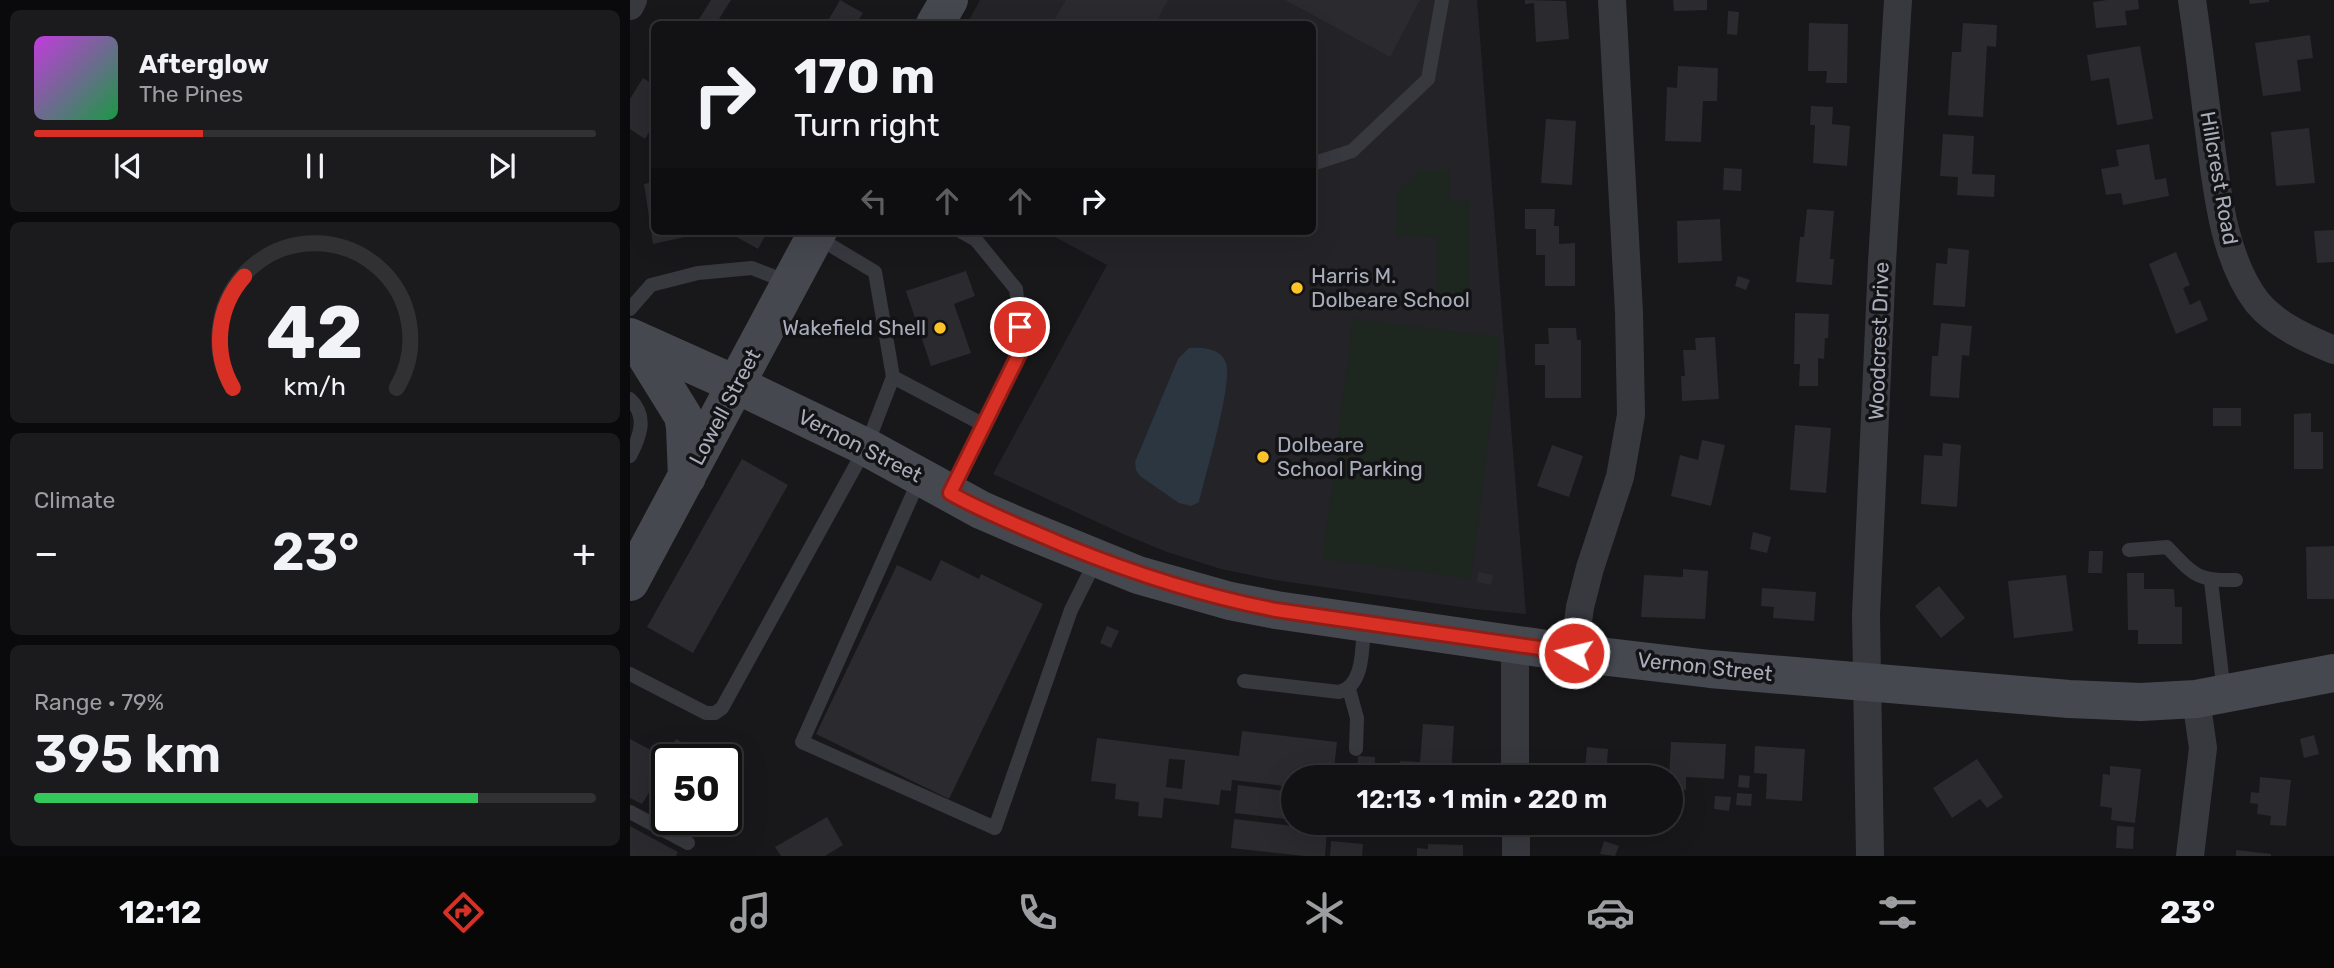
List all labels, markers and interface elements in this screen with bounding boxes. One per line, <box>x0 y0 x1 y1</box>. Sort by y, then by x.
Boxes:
text: 170 m <box>794 47 935 105</box>
text: Afterglow <box>139 49 269 80</box>
icon: right <box>679 49 770 140</box>
text: The Pines <box>139 80 243 108</box>
text: Turn right <box>794 106 939 144</box>
street label: Hillcrest Road <box>2195 109 2244 247</box>
icon: previous <box>109 147 147 185</box>
icon: pause <box>296 147 334 185</box>
icon: next <box>483 147 521 185</box>
icon: left <box>855 182 893 220</box>
icon: ahead <box>928 182 966 220</box>
icon: ahead <box>1001 182 1039 220</box>
icon: right <box>1074 182 1112 220</box>
street label: Woodcrest Drive <box>1863 261 1894 421</box>
place label: Harris M. Dolbeare School <box>1311 263 1470 312</box>
marker: Harris M. Dolbeare School <box>1289 280 1305 296</box>
text: 42 <box>266 291 364 377</box>
pin <box>990 297 1050 357</box>
icon: arrive <box>1001 308 1039 346</box>
place label: Wakefield Shell <box>782 315 926 340</box>
marker: Wakefield Shell <box>932 320 948 336</box>
street label: Lowell Street <box>684 344 766 469</box>
text: km/h <box>284 372 346 401</box>
street label: Vernon Street <box>794 404 926 488</box>
place label: Dolbeare School Parking <box>1277 432 1423 481</box>
marker: Dolbeare School Parking <box>1255 449 1271 465</box>
text: Climate <box>34 486 115 514</box>
text: 23° <box>272 521 359 583</box>
text: − <box>34 530 59 576</box>
text: + <box>572 530 596 576</box>
position arrow <box>1537 616 1611 690</box>
street label: Vernon Street <box>1636 647 1774 686</box>
text: Range · 79% <box>34 688 164 716</box>
text: 395 km <box>34 723 221 785</box>
speed limit sign: 50 <box>651 744 742 835</box>
text: 12:13 · 1 min · 220 m <box>1357 784 1607 815</box>
icon: directions <box>439 888 488 937</box>
icon: music <box>726 888 775 937</box>
icon: phone <box>1013 888 1062 937</box>
icon: climate <box>1300 888 1349 937</box>
icon: car <box>1586 888 1635 937</box>
icon: filters <box>1873 888 1922 937</box>
text: 12:12 <box>119 893 202 931</box>
text: 23° <box>2160 893 2215 931</box>

